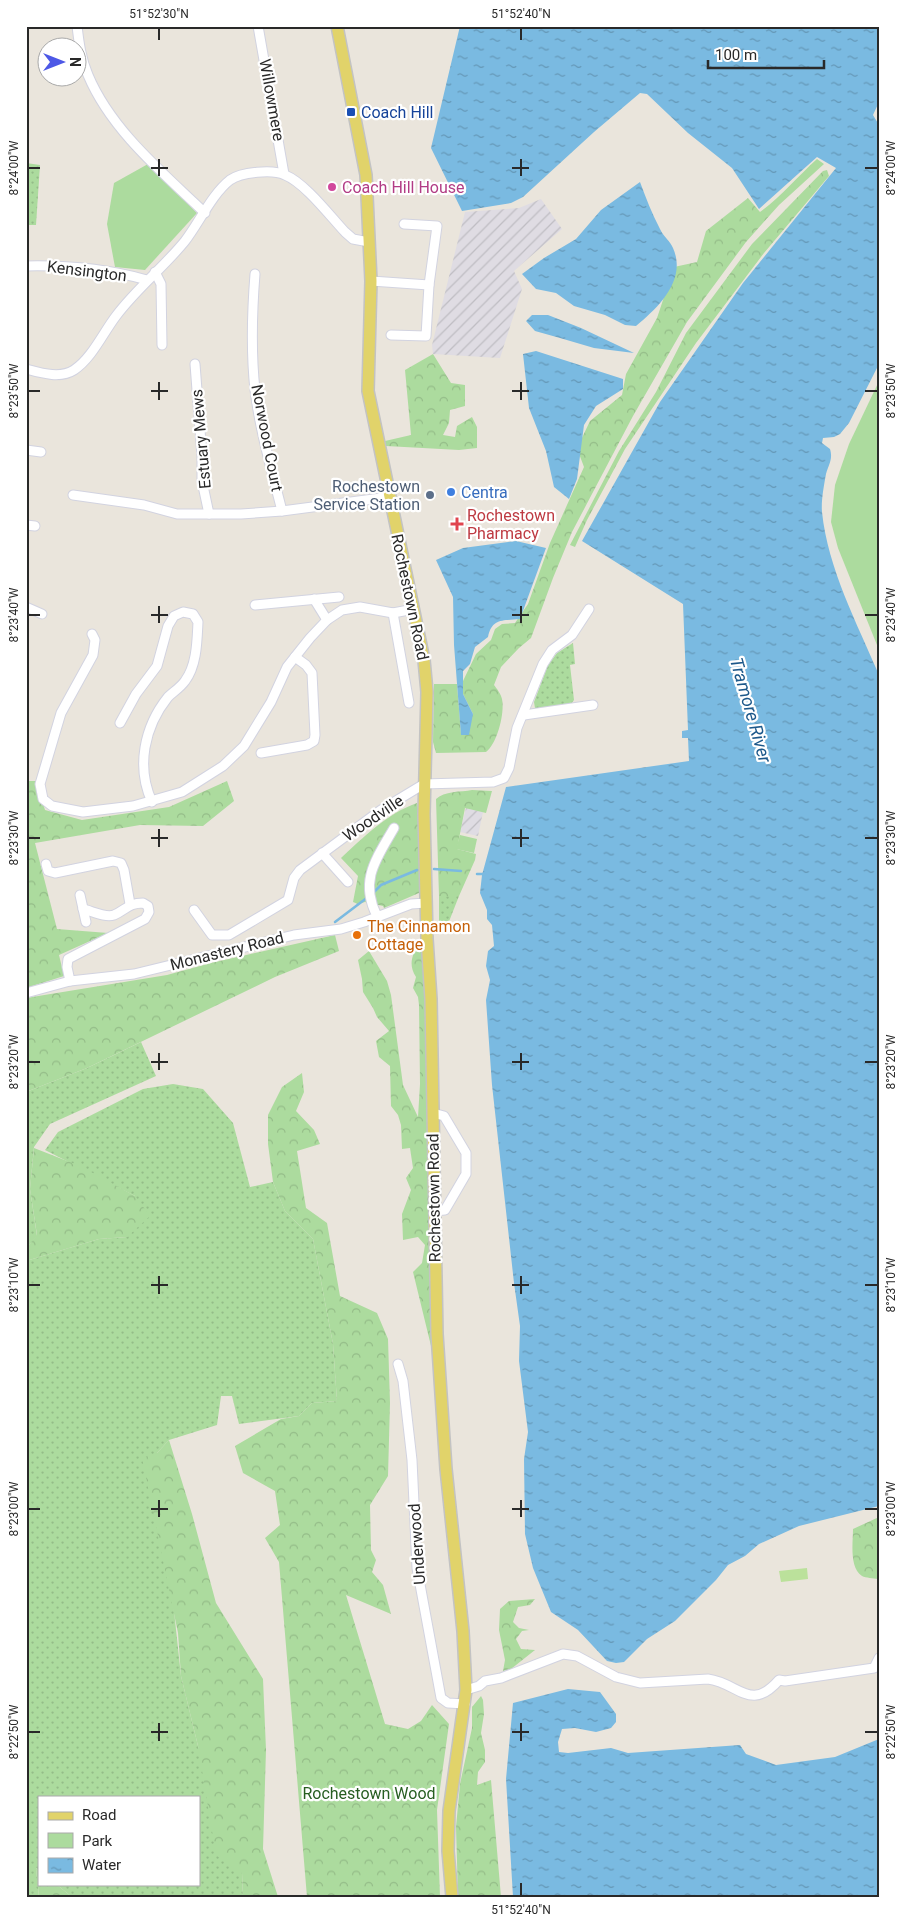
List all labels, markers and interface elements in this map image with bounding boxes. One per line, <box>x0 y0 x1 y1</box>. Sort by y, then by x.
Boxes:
text: 51°52'30"N <box>129 7 189 21</box>
text: 51°52'40"N <box>491 7 551 21</box>
north arrow <box>38 38 88 88</box>
scale bar <box>708 38 824 70</box>
text: 100 m <box>715 46 757 64</box>
text: N <box>67 57 83 67</box>
street label: Willowmere <box>255 57 289 143</box>
place label: Coach Hill <box>361 103 433 122</box>
marker: Coach Hill <box>345 106 357 118</box>
text: 8°24'00"W <box>7 140 21 195</box>
text: 8°24'00"W <box>884 140 898 195</box>
place label: Coach Hill House <box>342 178 465 197</box>
marker: Coach Hill House <box>326 181 338 193</box>
street label: Kensington <box>46 257 128 285</box>
text: 8°23'50"W <box>7 363 21 418</box>
text: 8°23'50"W <box>884 363 898 418</box>
street label: Norwood Court <box>247 383 287 493</box>
street label: Estuary Mews <box>187 388 215 490</box>
place label: Rochestown Service Station <box>313 477 420 514</box>
place label: Centra <box>461 483 508 502</box>
marker: Centra <box>445 486 457 498</box>
marker: Rochestown Service Station <box>424 489 436 501</box>
place label: Rochestown Pharmacy <box>467 506 555 543</box>
marker: Rochestown Pharmacy <box>451 518 463 530</box>
street label: Rochestown Road <box>387 532 433 662</box>
text: 8°23'40"W <box>7 587 21 642</box>
text: 8°23'40"W <box>884 587 898 642</box>
water label: Tramore River <box>726 655 776 766</box>
street label: Woodville <box>339 791 407 845</box>
text: 8°23'30"W <box>7 810 21 865</box>
text: 8°23'30"W <box>884 810 898 865</box>
place label: The Cinnamon Cottage <box>367 917 470 954</box>
street label: Monastery Road <box>168 928 286 974</box>
marker: The Cinnamon Cottage <box>351 929 363 941</box>
text: 8°23'20"W <box>7 1034 21 1089</box>
text: 8°23'20"W <box>884 1034 898 1089</box>
street label: Rochestown Road <box>423 1134 445 1262</box>
text: 8°23'10"W <box>7 1257 21 1312</box>
text: 8°23'10"W <box>884 1257 898 1312</box>
text: 8°23'00"W <box>7 1481 21 1536</box>
text: 8°23'00"W <box>884 1481 898 1536</box>
street label: Underwood <box>405 1503 429 1585</box>
text: 8°22'50"W <box>7 1704 21 1759</box>
text: 8°22'50"W <box>884 1704 898 1759</box>
park label: Rochestown Wood <box>302 1784 436 1803</box>
legend <box>38 1796 200 1886</box>
text: Road <box>82 1806 116 1824</box>
text: Park <box>82 1832 113 1850</box>
text: Water <box>82 1856 121 1874</box>
text: 51°52'40"N <box>491 1903 551 1917</box>

